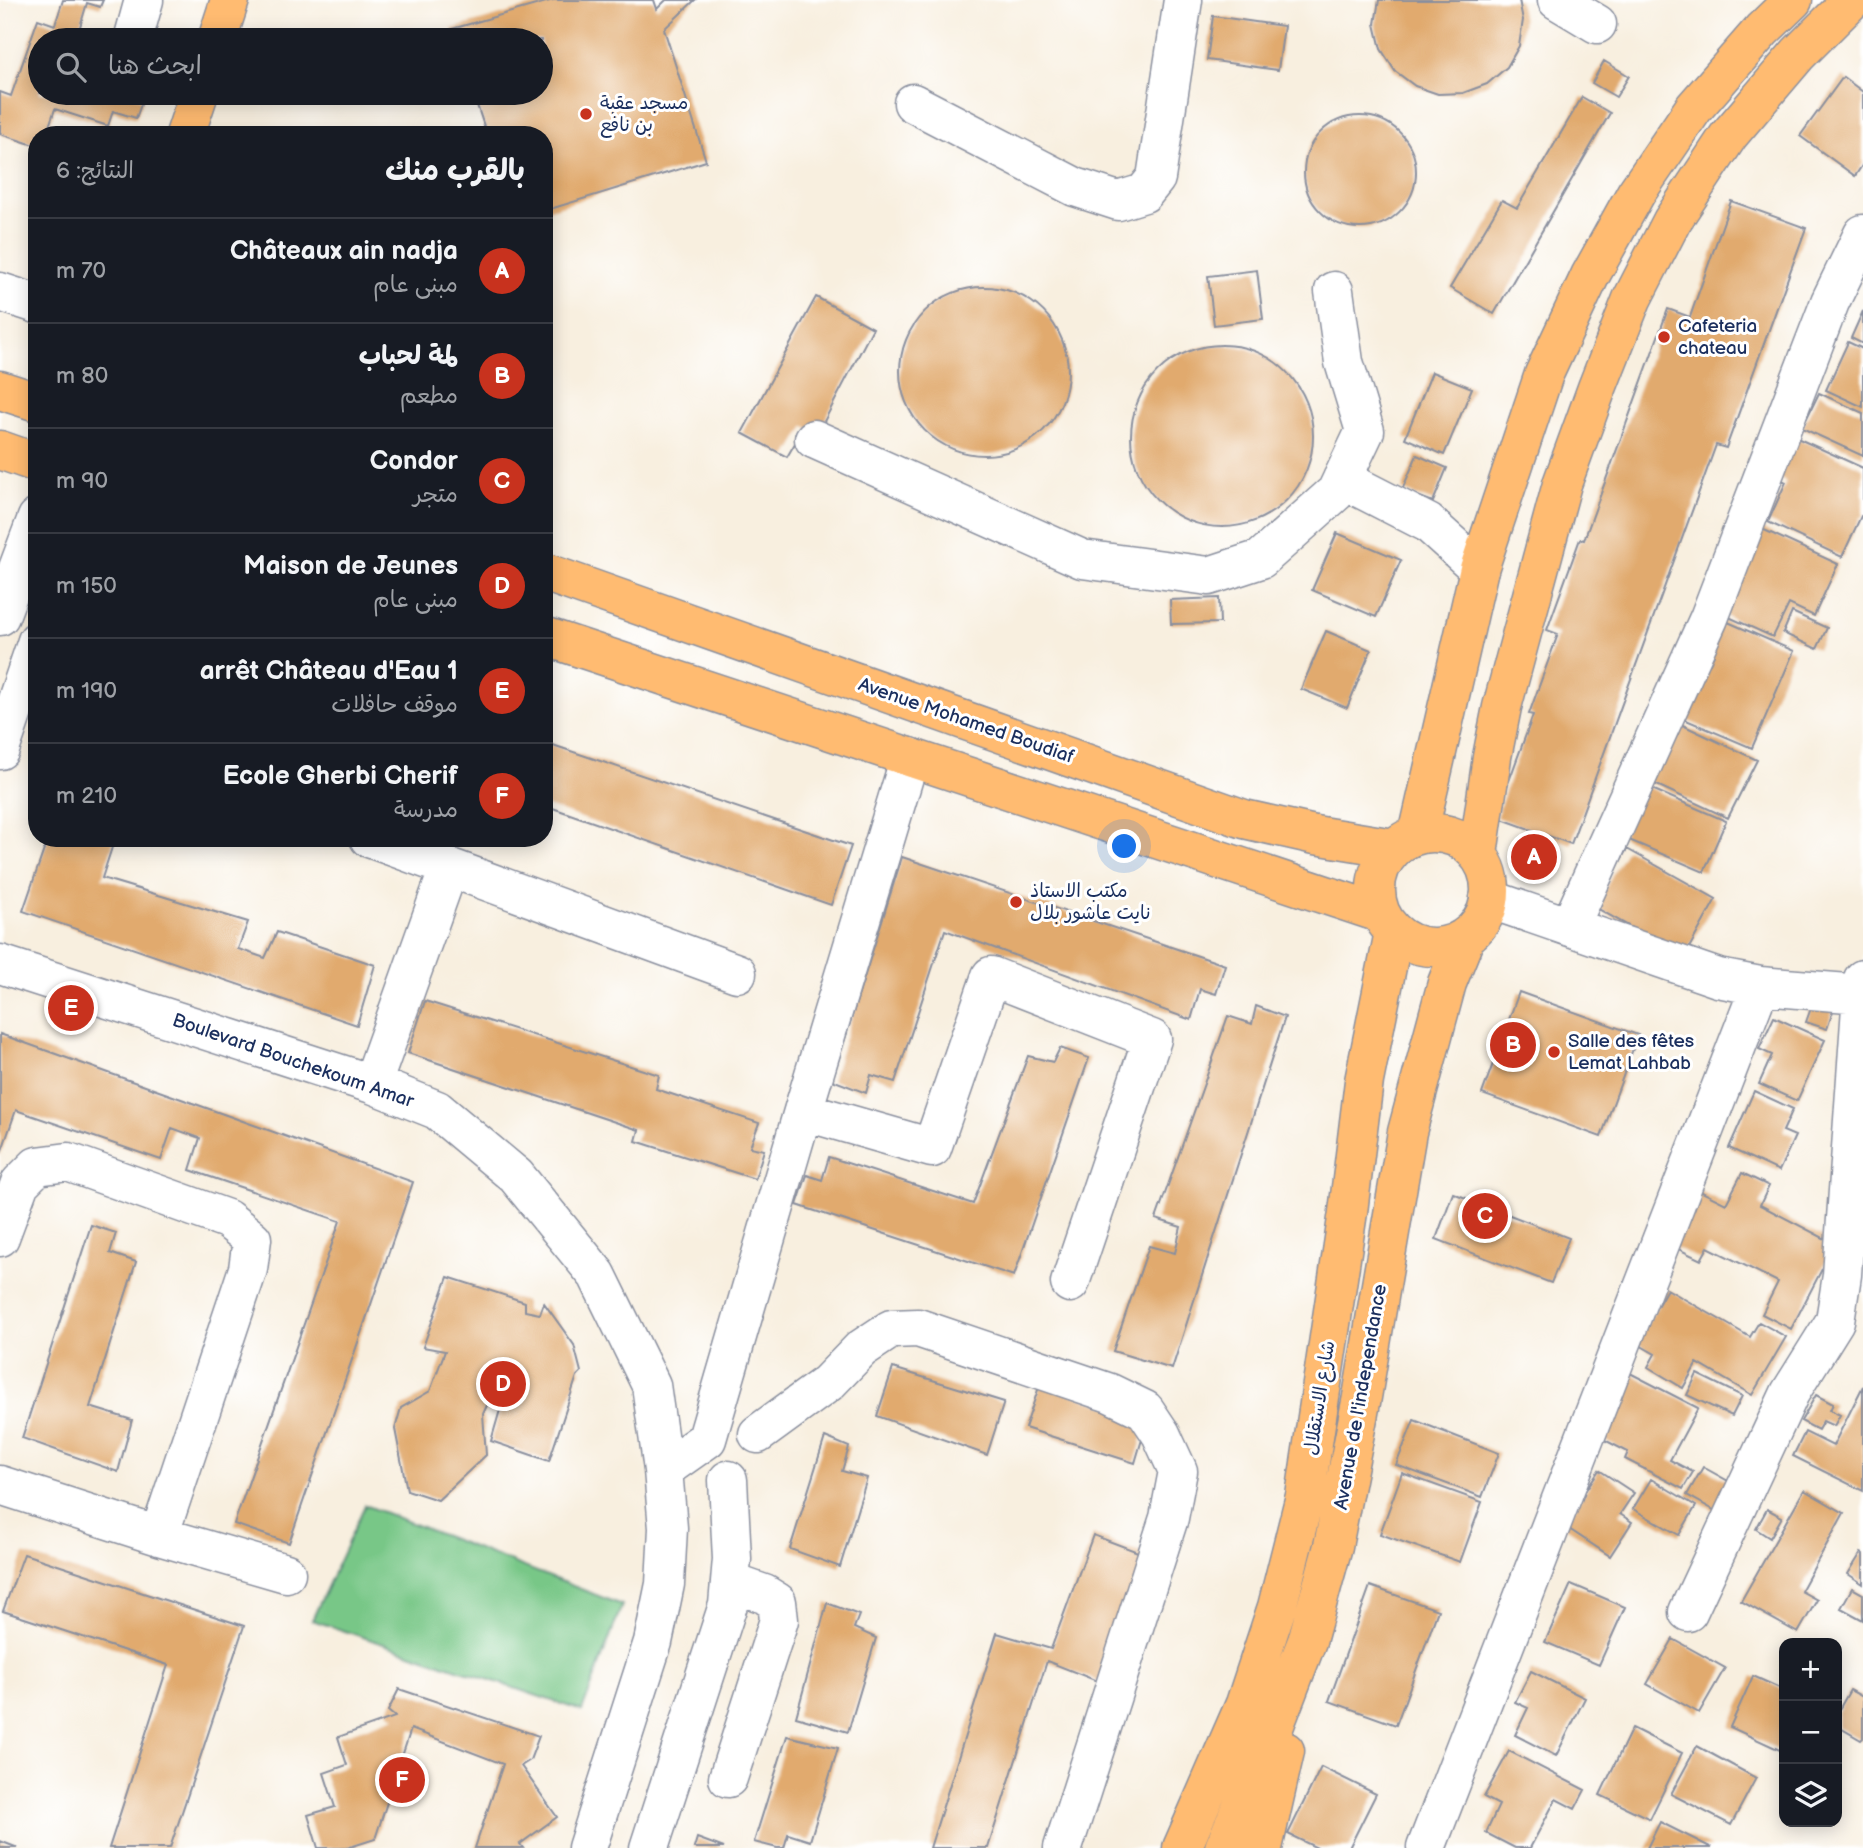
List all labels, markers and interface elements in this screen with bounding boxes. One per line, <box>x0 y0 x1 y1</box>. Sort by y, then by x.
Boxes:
search box <box>28 28 553 105</box>
icon: search <box>52 48 90 86</box>
text: ابحث هنا <box>108 51 202 82</box>
place label: مسجد عقبة بن نافع <box>600 92 688 138</box>
marker: مسجد عقبة بن نافع <box>578 106 594 122</box>
text: بالقرب منك <box>385 153 525 189</box>
text: النتائج: 6 <box>56 157 134 185</box>
text: Châteaux ain nadja <box>230 236 458 267</box>
text: 70 m <box>56 257 106 285</box>
text: A <box>495 257 509 285</box>
text: مبنى عام <box>373 271 458 299</box>
place label: Cafeteria chateau <box>1678 315 1757 360</box>
marker: Cafeteria chateau <box>1656 329 1672 345</box>
text: لمة لحباب <box>359 341 458 372</box>
text: 80 m <box>56 362 108 390</box>
text: B <box>494 362 510 390</box>
text: مطعم <box>400 382 458 410</box>
text: Condor <box>370 446 458 477</box>
text: 90 m <box>56 467 108 495</box>
text: C <box>494 467 510 495</box>
text: متجر <box>413 481 458 509</box>
text: Maison de Jeunes <box>243 551 458 582</box>
text: 150 m <box>56 572 117 600</box>
text: D <box>494 572 510 600</box>
text: مبنى عام <box>373 586 458 614</box>
text: arrêt Château d'Eau 1 <box>200 656 458 687</box>
street label: Avenue Mohamed Boudiaf <box>855 673 1077 769</box>
text: 190 m <box>56 677 117 705</box>
text: E <box>495 677 509 705</box>
text: موقف حافلات <box>331 691 458 719</box>
text: Ecole Gherbi Cherif <box>223 761 458 792</box>
text: 210 m <box>56 782 117 810</box>
text: F <box>495 782 509 810</box>
text: مدرسة <box>394 796 458 824</box>
your location <box>1107 829 1141 863</box>
pin: A <box>1511 831 1557 883</box>
place label: مكتب الاستاذ نايت عاشور بلال <box>1030 880 1151 925</box>
marker: مكتب الاستاذ نايت عاشور بلال <box>1008 894 1024 910</box>
pin: E <box>48 982 94 1034</box>
street label: Boulevard Bouchekoum Amar <box>169 1009 418 1114</box>
pin: B <box>1490 1019 1536 1071</box>
place label: Salle des fêtes Lemat Lahbab <box>1568 1030 1694 1075</box>
marker: Salle des fêtes Lemat Lahbab <box>1546 1044 1562 1060</box>
pin: C <box>1462 1190 1508 1242</box>
street label: Avenue de l'independance <box>1330 1282 1392 1512</box>
street label: شارع الاستقلال <box>1300 1339 1341 1457</box>
pin: D <box>480 1358 526 1410</box>
map controls <box>1779 1638 1842 1827</box>
button: + <box>1779 1638 1842 1701</box>
button: − <box>1779 1701 1842 1764</box>
pin: F <box>379 1754 425 1806</box>
button: layers <box>1779 1764 1842 1827</box>

